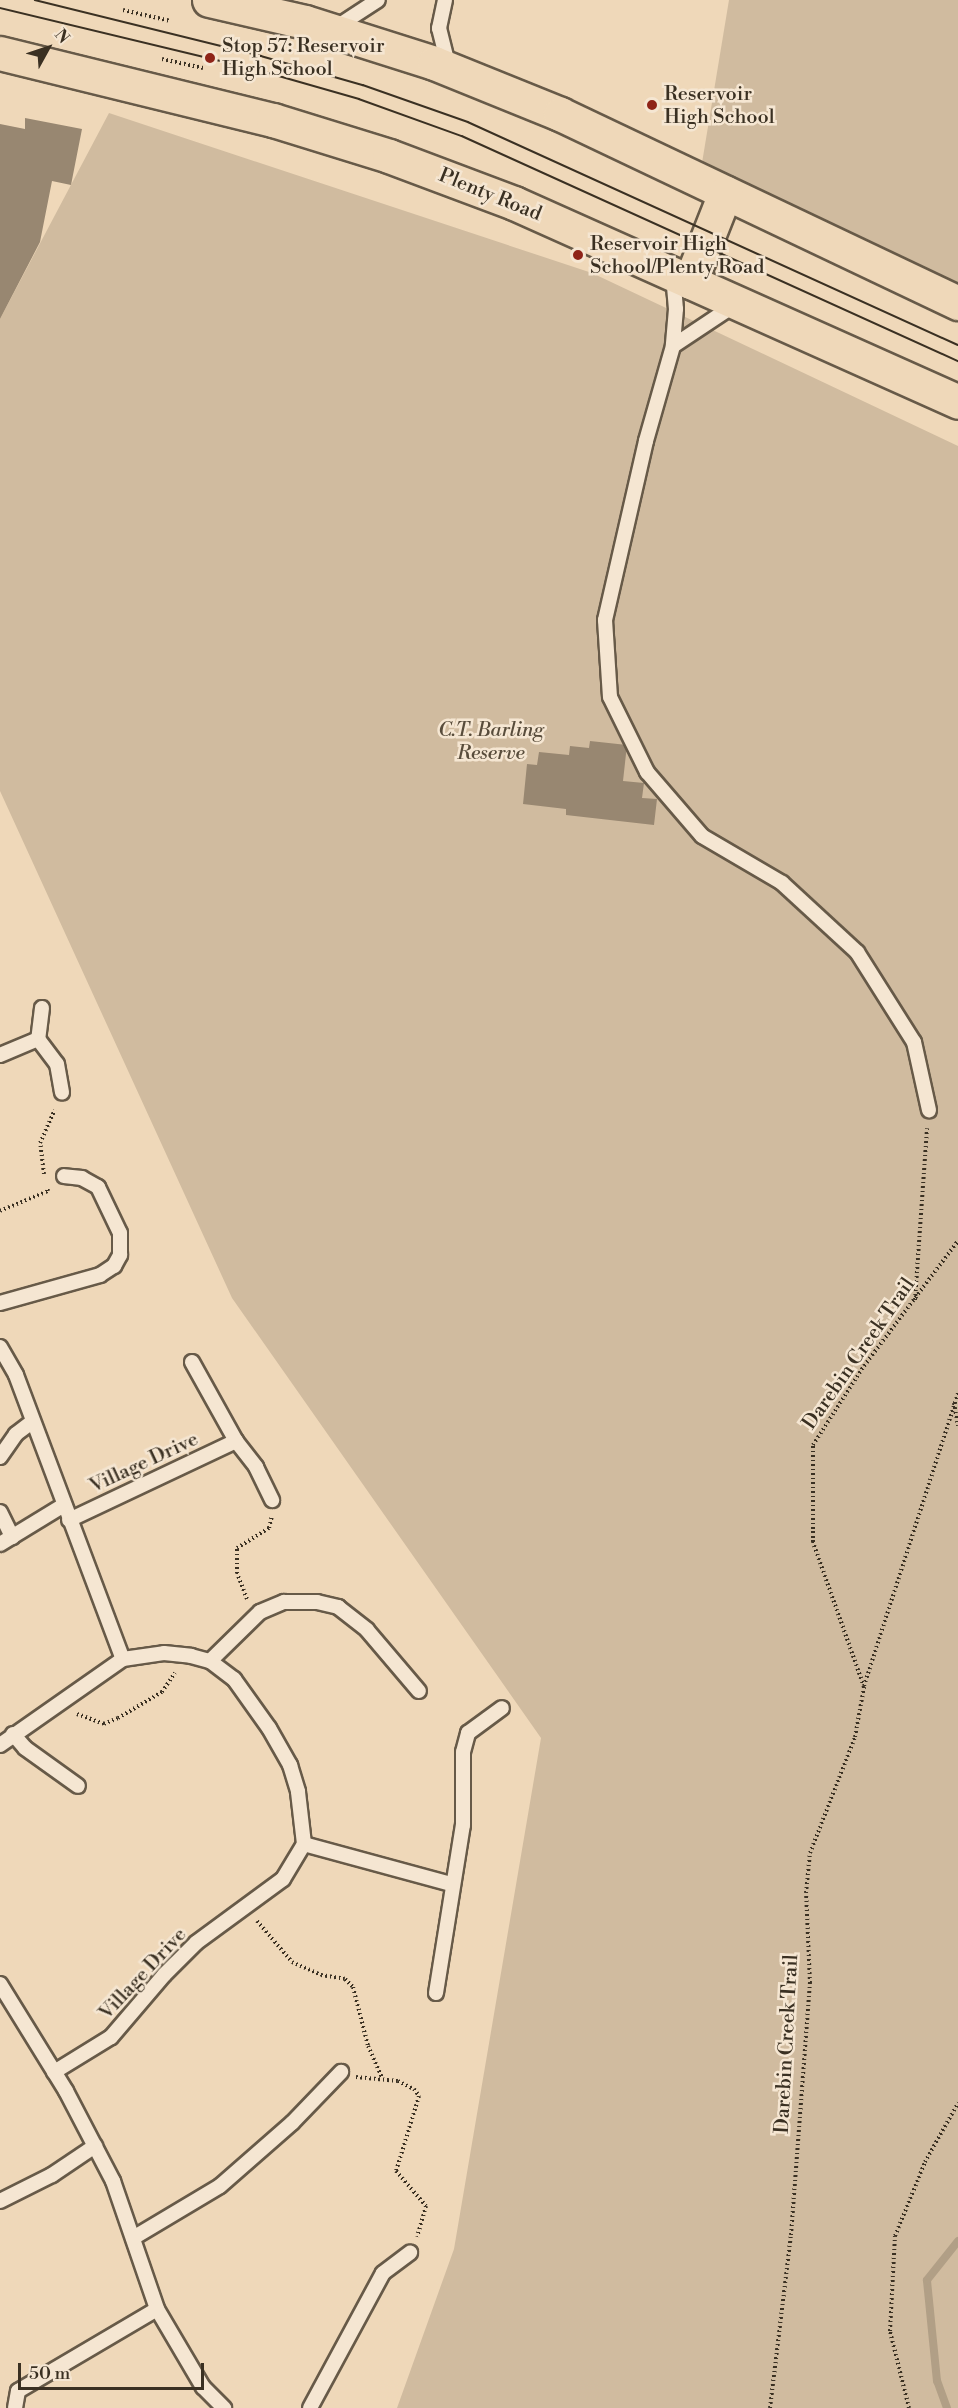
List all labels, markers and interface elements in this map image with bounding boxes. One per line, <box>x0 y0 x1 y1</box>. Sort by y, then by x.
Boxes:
north arrow <box>18 18 78 78</box>
text: N <box>50 25 74 48</box>
place label: Stop 57: Reservoir High School <box>222 34 385 81</box>
marker: Stop 57: Reservoir High School <box>203 51 217 65</box>
place label: Reservoir High School <box>664 82 775 129</box>
marker: Reservoir High School <box>645 98 659 112</box>
street label: Plenty Road <box>435 163 545 227</box>
place label: Reservoir High School/Plenty Road <box>590 232 764 279</box>
marker: Reservoir High School/Plenty Road <box>571 248 585 262</box>
park label: C.T. Barling Reserve <box>438 718 544 765</box>
street label: Darebin Creek Trail <box>798 1274 920 1434</box>
street label: Village Drive <box>86 1427 202 1499</box>
street label: Village Drive <box>94 1923 192 2025</box>
street label: Darebin Creek Trail <box>770 1954 804 2134</box>
scale bar <box>21 2351 207 2389</box>
text: 50 m <box>29 2362 70 2385</box>

